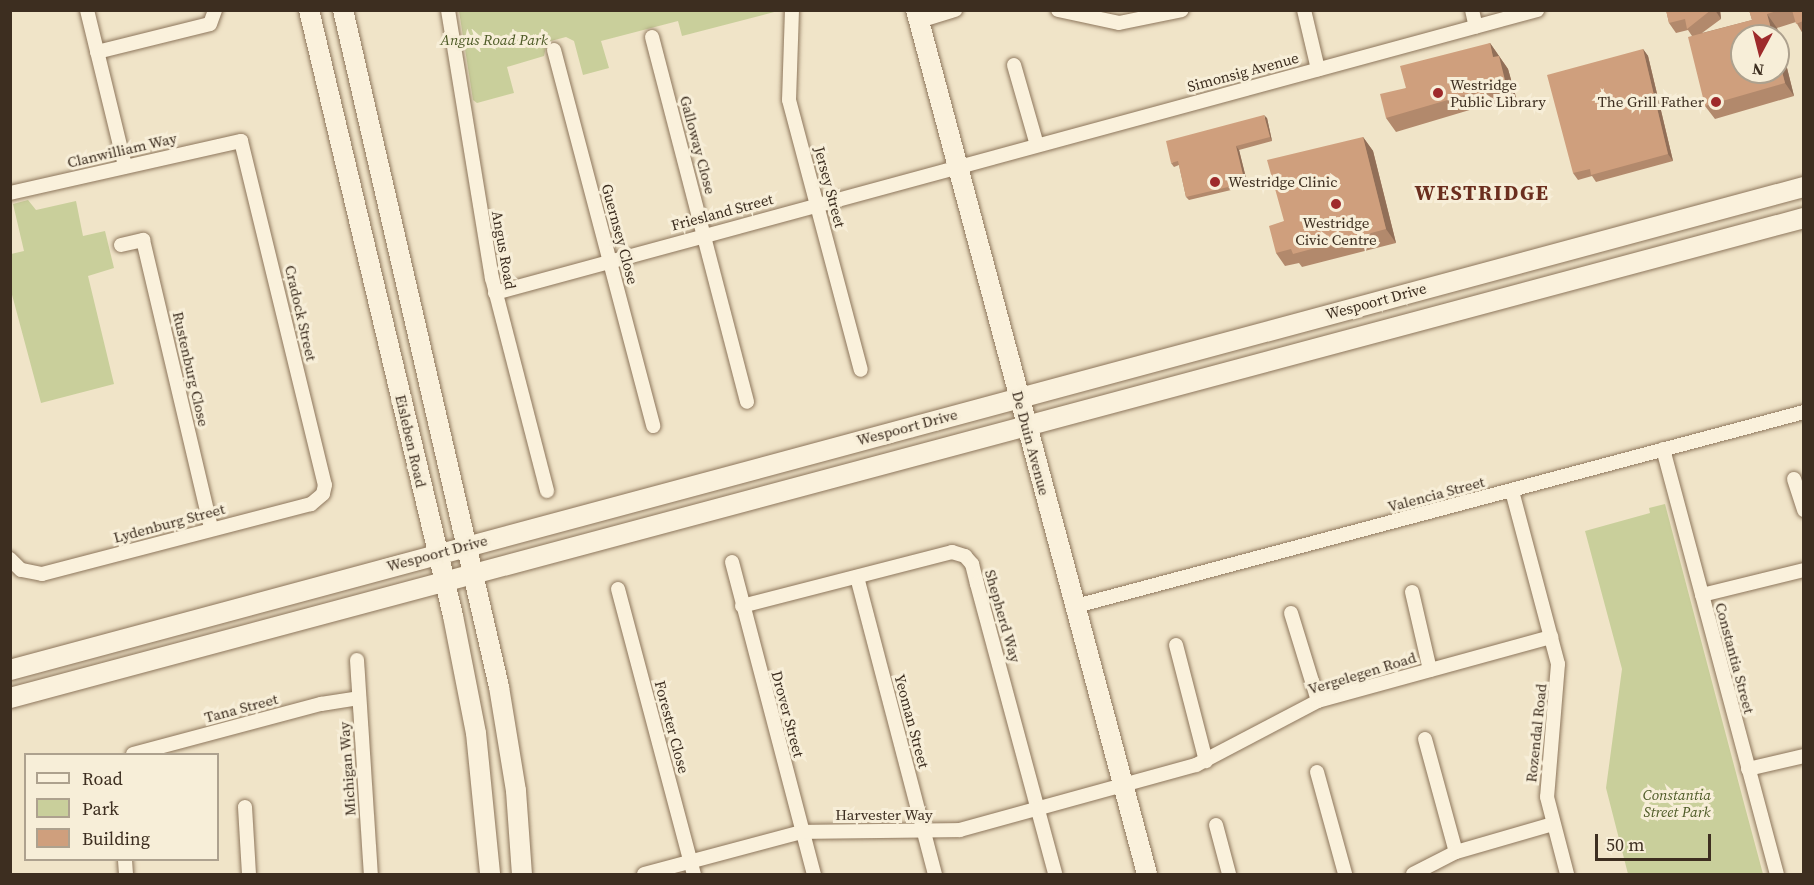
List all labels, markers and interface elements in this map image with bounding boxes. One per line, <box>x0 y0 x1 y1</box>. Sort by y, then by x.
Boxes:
north arrow <box>1730 24 1790 84</box>
park label: Angus Road Park <box>440 31 548 49</box>
street label: Simonsig Avenue <box>1185 48 1301 96</box>
text: N <box>1751 58 1765 82</box>
place label: Westridge Public Library <box>1450 75 1546 110</box>
marker: Westridge Public Library <box>1431 86 1445 100</box>
place label: The Grill Father <box>1598 93 1704 111</box>
street label: Galloway Close <box>676 94 720 196</box>
marker: The Grill Father <box>1709 95 1723 109</box>
street label: Clanwilliam Way <box>65 129 179 171</box>
street label: Jersey Street <box>811 145 849 229</box>
marker: Westridge Clinic <box>1206 173 1224 191</box>
place label: Westridge Clinic <box>1228 173 1338 191</box>
district label: WESTRIDGE <box>1414 180 1550 206</box>
street label: Guernsey Close <box>598 182 642 286</box>
street label: Friesland Street <box>669 190 775 234</box>
marker: Westridge Civic Centre <box>1329 197 1343 211</box>
street label: Angus Road <box>488 209 520 291</box>
place label: Westridge Civic Centre <box>1295 213 1377 248</box>
street label: Cradock Street <box>281 263 321 363</box>
street label: Wespoort Drive <box>1324 279 1428 323</box>
street label: Rustenburg Close <box>169 310 213 428</box>
street label: De Duin Avenue <box>1008 389 1054 497</box>
street label: Eisleben Road <box>392 393 430 489</box>
street label: Wespoort Drive <box>855 405 959 449</box>
street label: Valencia Street <box>1386 472 1486 516</box>
street label: Lydenburg Street <box>111 499 227 547</box>
street label: Wespoort Drive <box>385 531 489 575</box>
street label: Shepherd Way <box>981 567 1025 665</box>
street label: Constantia Street <box>1712 601 1758 715</box>
street label: Vergelegen Road <box>1306 648 1418 698</box>
street label: Drover Street <box>768 669 808 759</box>
street label: Yeoman Street <box>891 672 933 770</box>
street label: Forester Close <box>651 679 693 775</box>
street label: Rozendal Road <box>1522 683 1550 783</box>
street label: Tana Street <box>202 690 280 726</box>
street label: Michigan Way <box>335 721 359 817</box>
legend <box>24 753 219 861</box>
text: Road <box>82 766 123 791</box>
park label: Constantia Street Park <box>1643 785 1711 820</box>
text: Park <box>82 796 119 821</box>
street label: Harvester Way <box>835 806 933 824</box>
scale bar <box>1598 822 1714 860</box>
text: Building <box>82 826 150 851</box>
text: 50 m <box>1606 832 1644 857</box>

